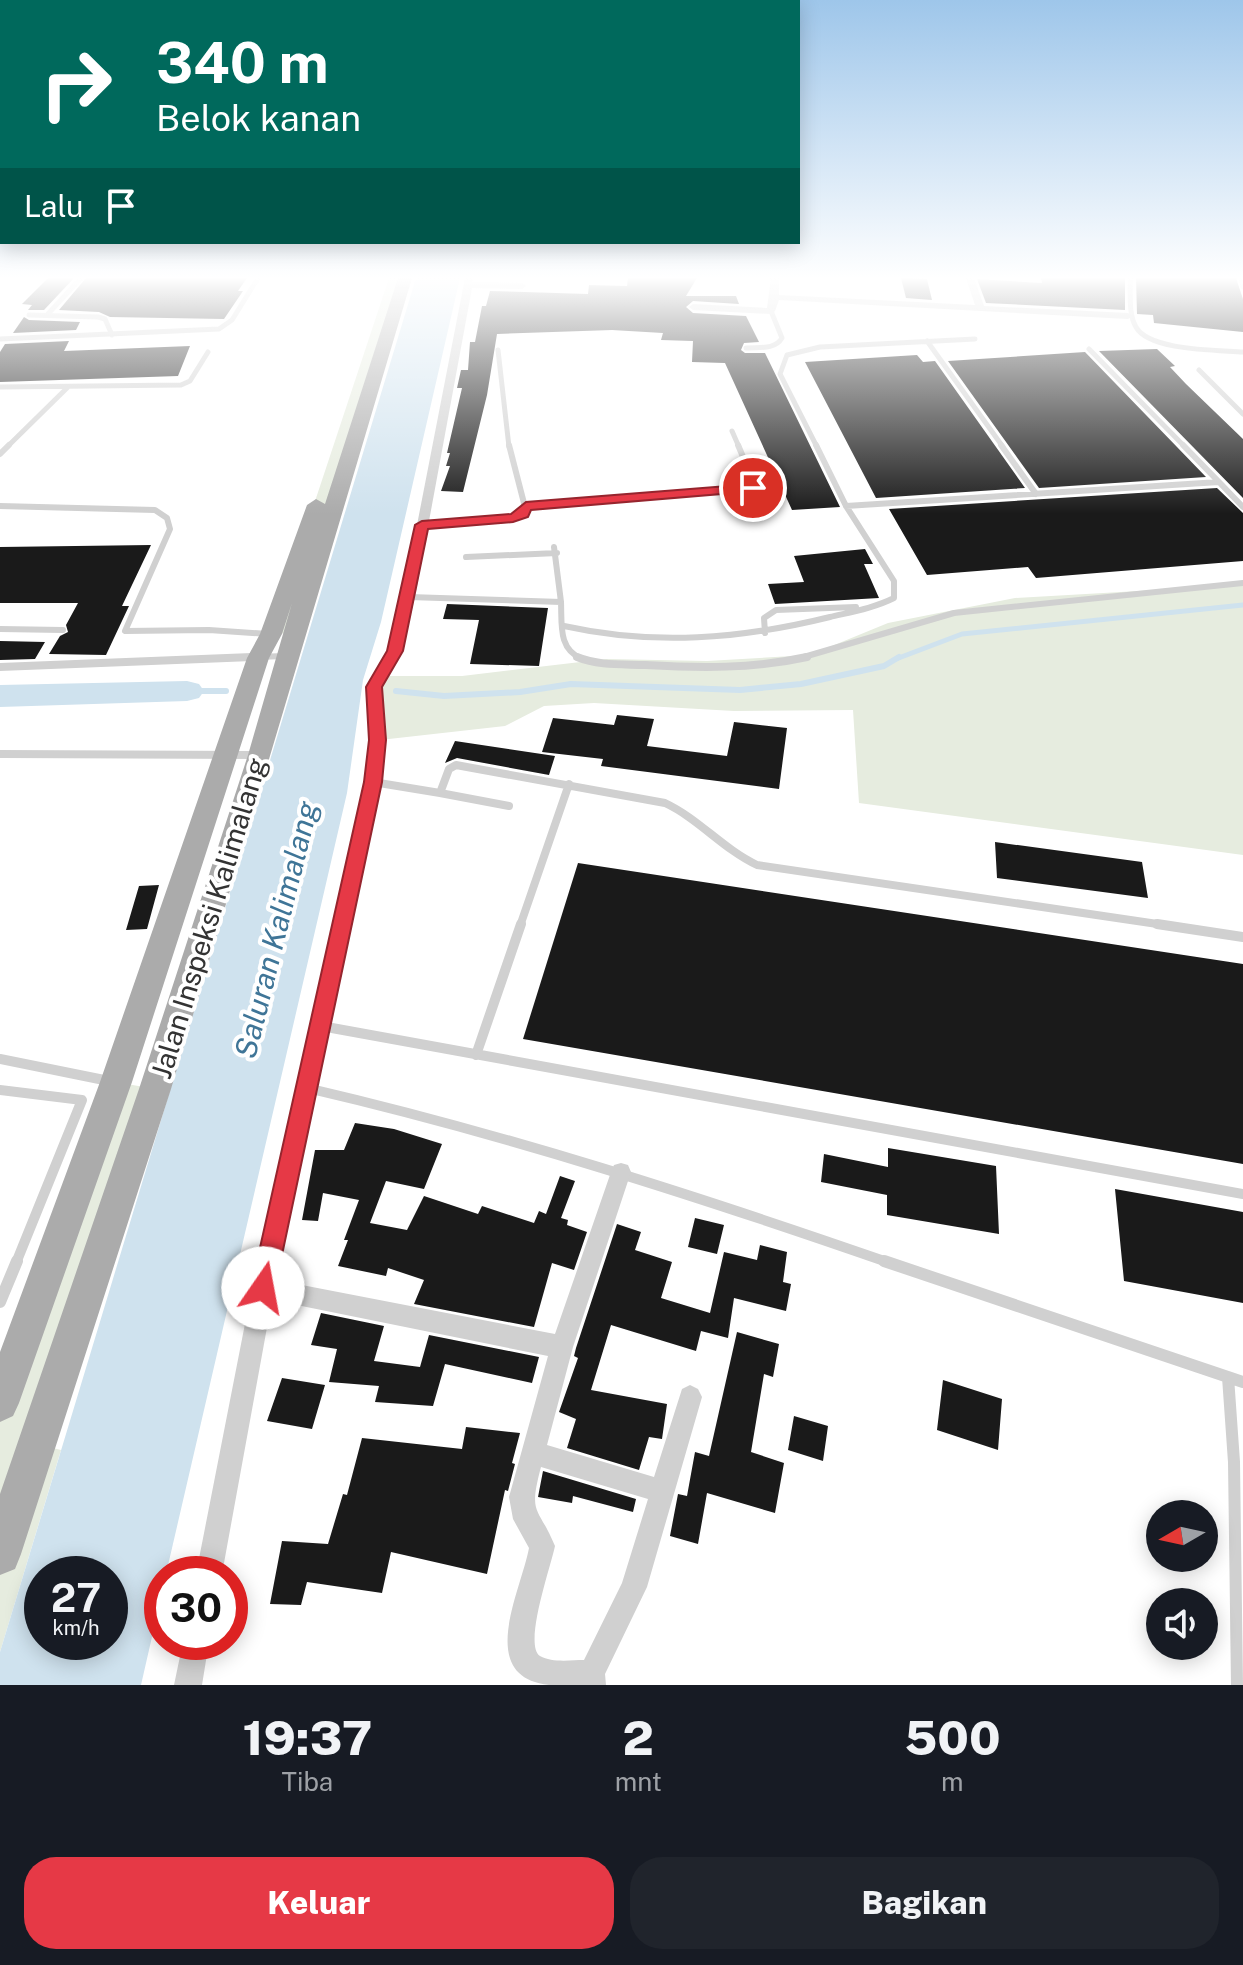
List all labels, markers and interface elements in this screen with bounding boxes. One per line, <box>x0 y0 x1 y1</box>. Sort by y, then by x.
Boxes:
text: 340 m <box>156 30 329 96</box>
icon: right <box>24 32 128 136</box>
text: Belok kanan <box>156 97 361 139</box>
icon: arrive <box>99 184 143 228</box>
text: Lalu <box>24 188 83 224</box>
pin <box>719 454 787 522</box>
icon: arrive <box>731 466 775 510</box>
street label: Jalan Inspeksi Kalimalang <box>144 753 273 1082</box>
water label: Saluran Kalimalang <box>227 797 325 1062</box>
position arrow <box>221 1246 305 1330</box>
north arrow <box>1146 1500 1218 1572</box>
map controls <box>1146 1500 1218 1660</box>
speed limit sign: 30 <box>144 1556 248 1660</box>
text: 27 <box>51 1574 101 1621</box>
button: sound <box>1146 1588 1218 1660</box>
text: km/h <box>52 1616 100 1640</box>
text: 19:37 <box>242 1709 372 1766</box>
text: 2 <box>623 1709 654 1766</box>
text: 500 <box>904 1709 1001 1766</box>
text: Tiba <box>281 1766 333 1797</box>
text: mnt <box>615 1766 662 1797</box>
text: m <box>941 1766 964 1797</box>
button: Keluar <box>24 1857 614 1949</box>
button: Bagikan <box>630 1857 1219 1949</box>

